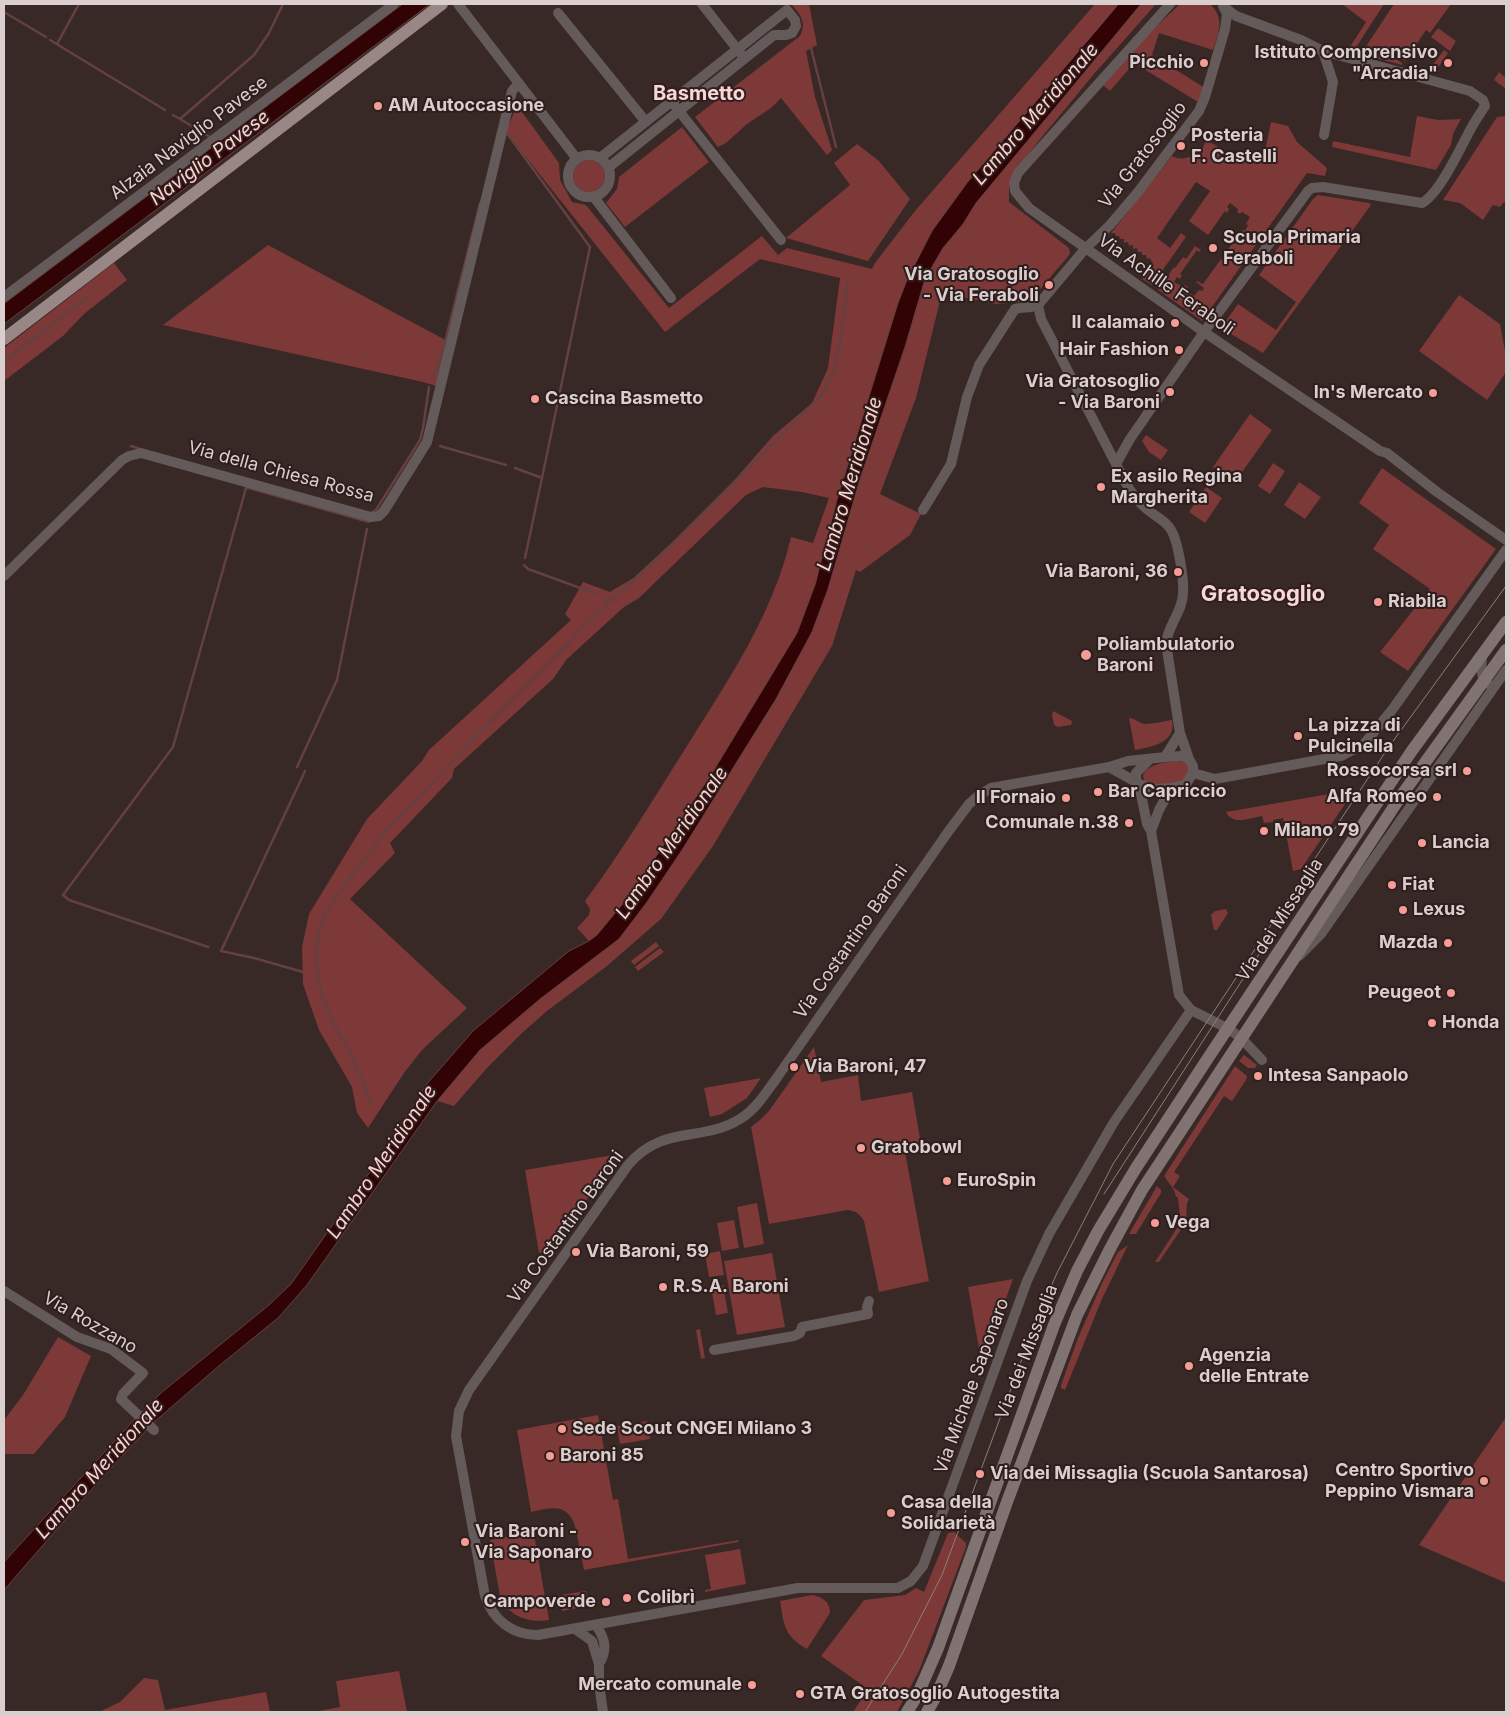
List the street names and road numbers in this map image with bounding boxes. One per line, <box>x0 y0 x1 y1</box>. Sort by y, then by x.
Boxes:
street label: Alzaia Naviglio Pavese <box>106 72 272 204</box>
street label: Via Gratosoglio <box>1095 97 1191 213</box>
street label: Via Achille Feraboli <box>1094 230 1238 340</box>
street label: Via della Chiesa Rossa <box>186 437 376 507</box>
street label: Via dei Missaglia <box>1232 854 1328 986</box>
street label: Via Costantino Baroni <box>790 861 912 1023</box>
street label: Via Costantino Baroni <box>503 1147 629 1307</box>
street label: Via dei Missaglia <box>991 1282 1063 1422</box>
street label: Via Rozzano <box>39 1287 141 1359</box>
street label: Via Michele Saponaro <box>930 1295 1014 1477</box>

